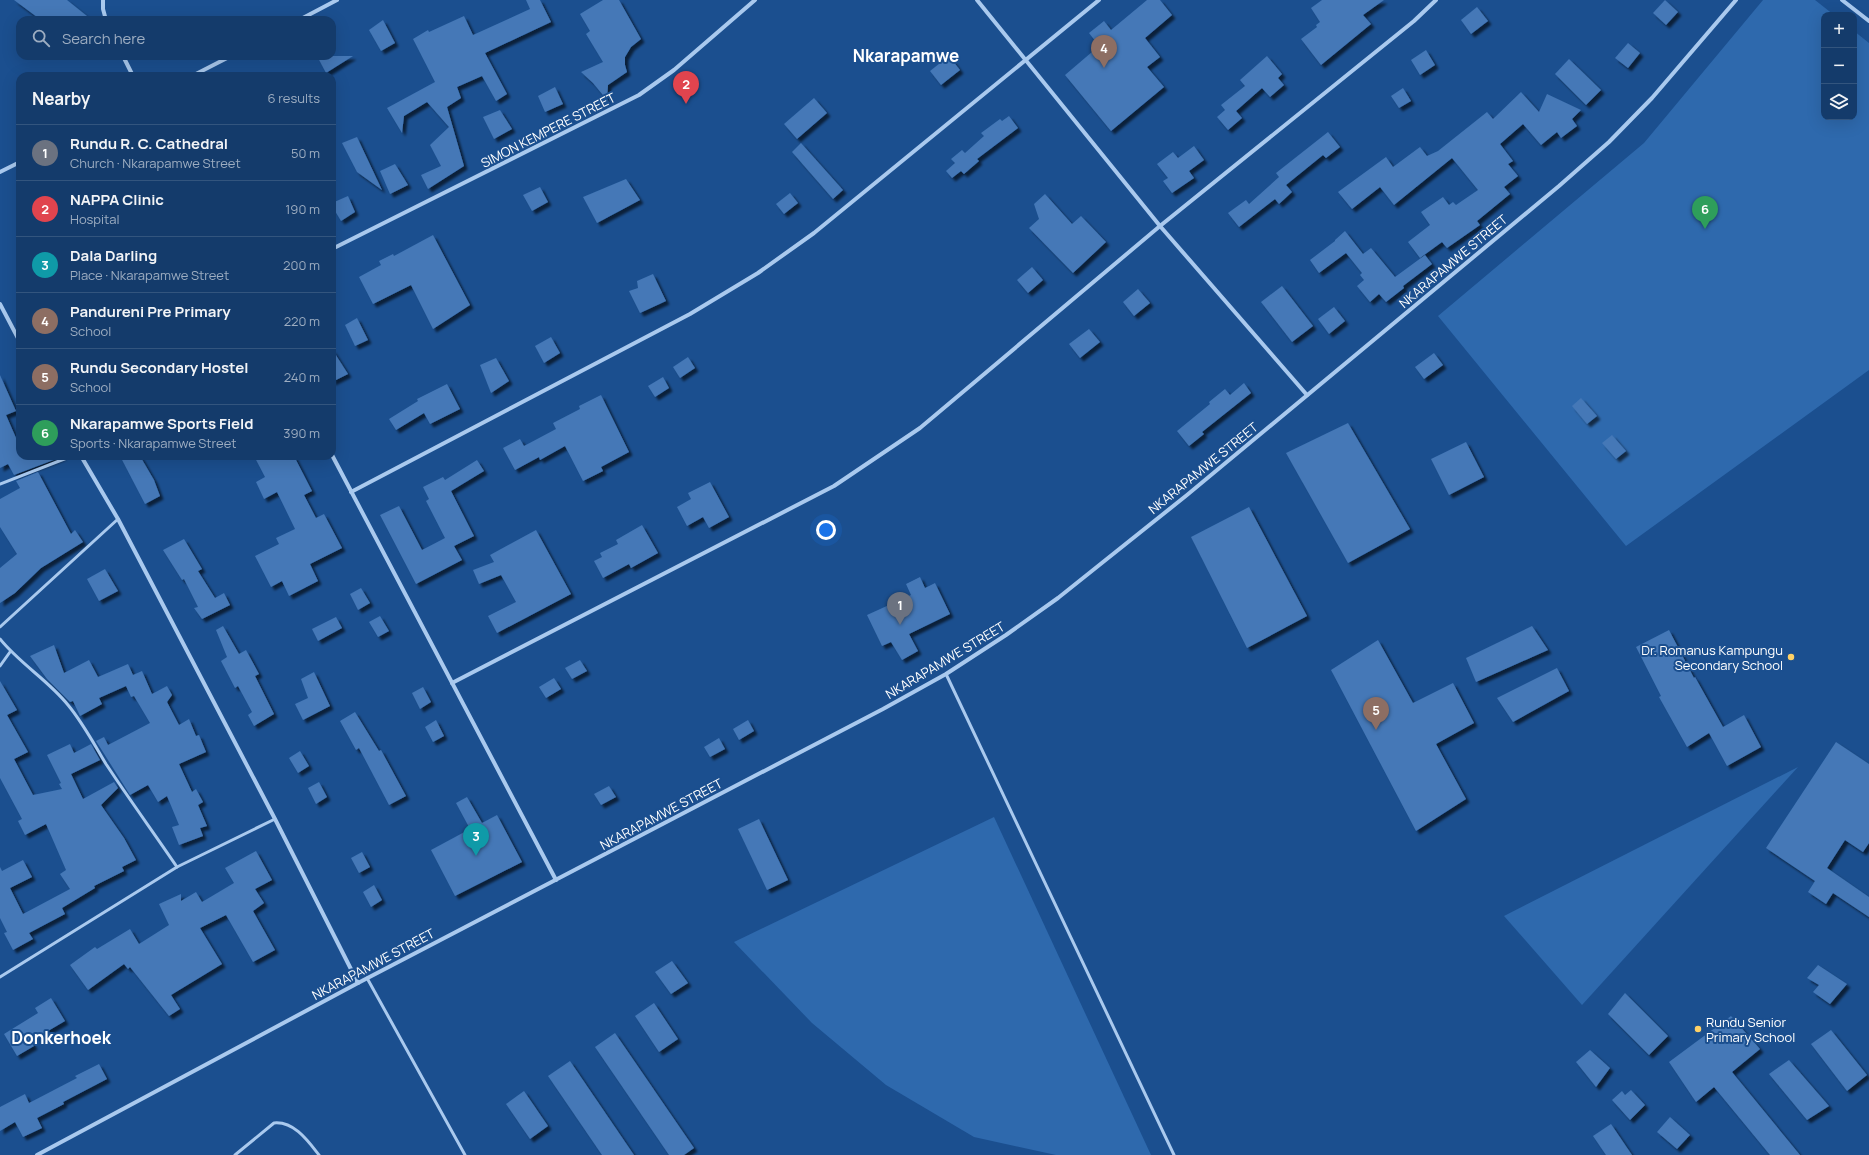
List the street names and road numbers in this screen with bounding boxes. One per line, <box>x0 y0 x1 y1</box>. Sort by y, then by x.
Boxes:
street label: SIMON KEMPERE STREET <box>478 88 619 172</box>
street label: NKARAPAMWE STREET <box>1395 210 1511 312</box>
street label: NKARAPAMWE STREET <box>1144 418 1262 518</box>
street label: NKARAPAMWE STREET <box>882 617 1008 703</box>
street label: NKARAPAMWE STREET <box>597 774 726 854</box>
street label: NKARAPAMWE STREET <box>309 924 438 1004</box>

